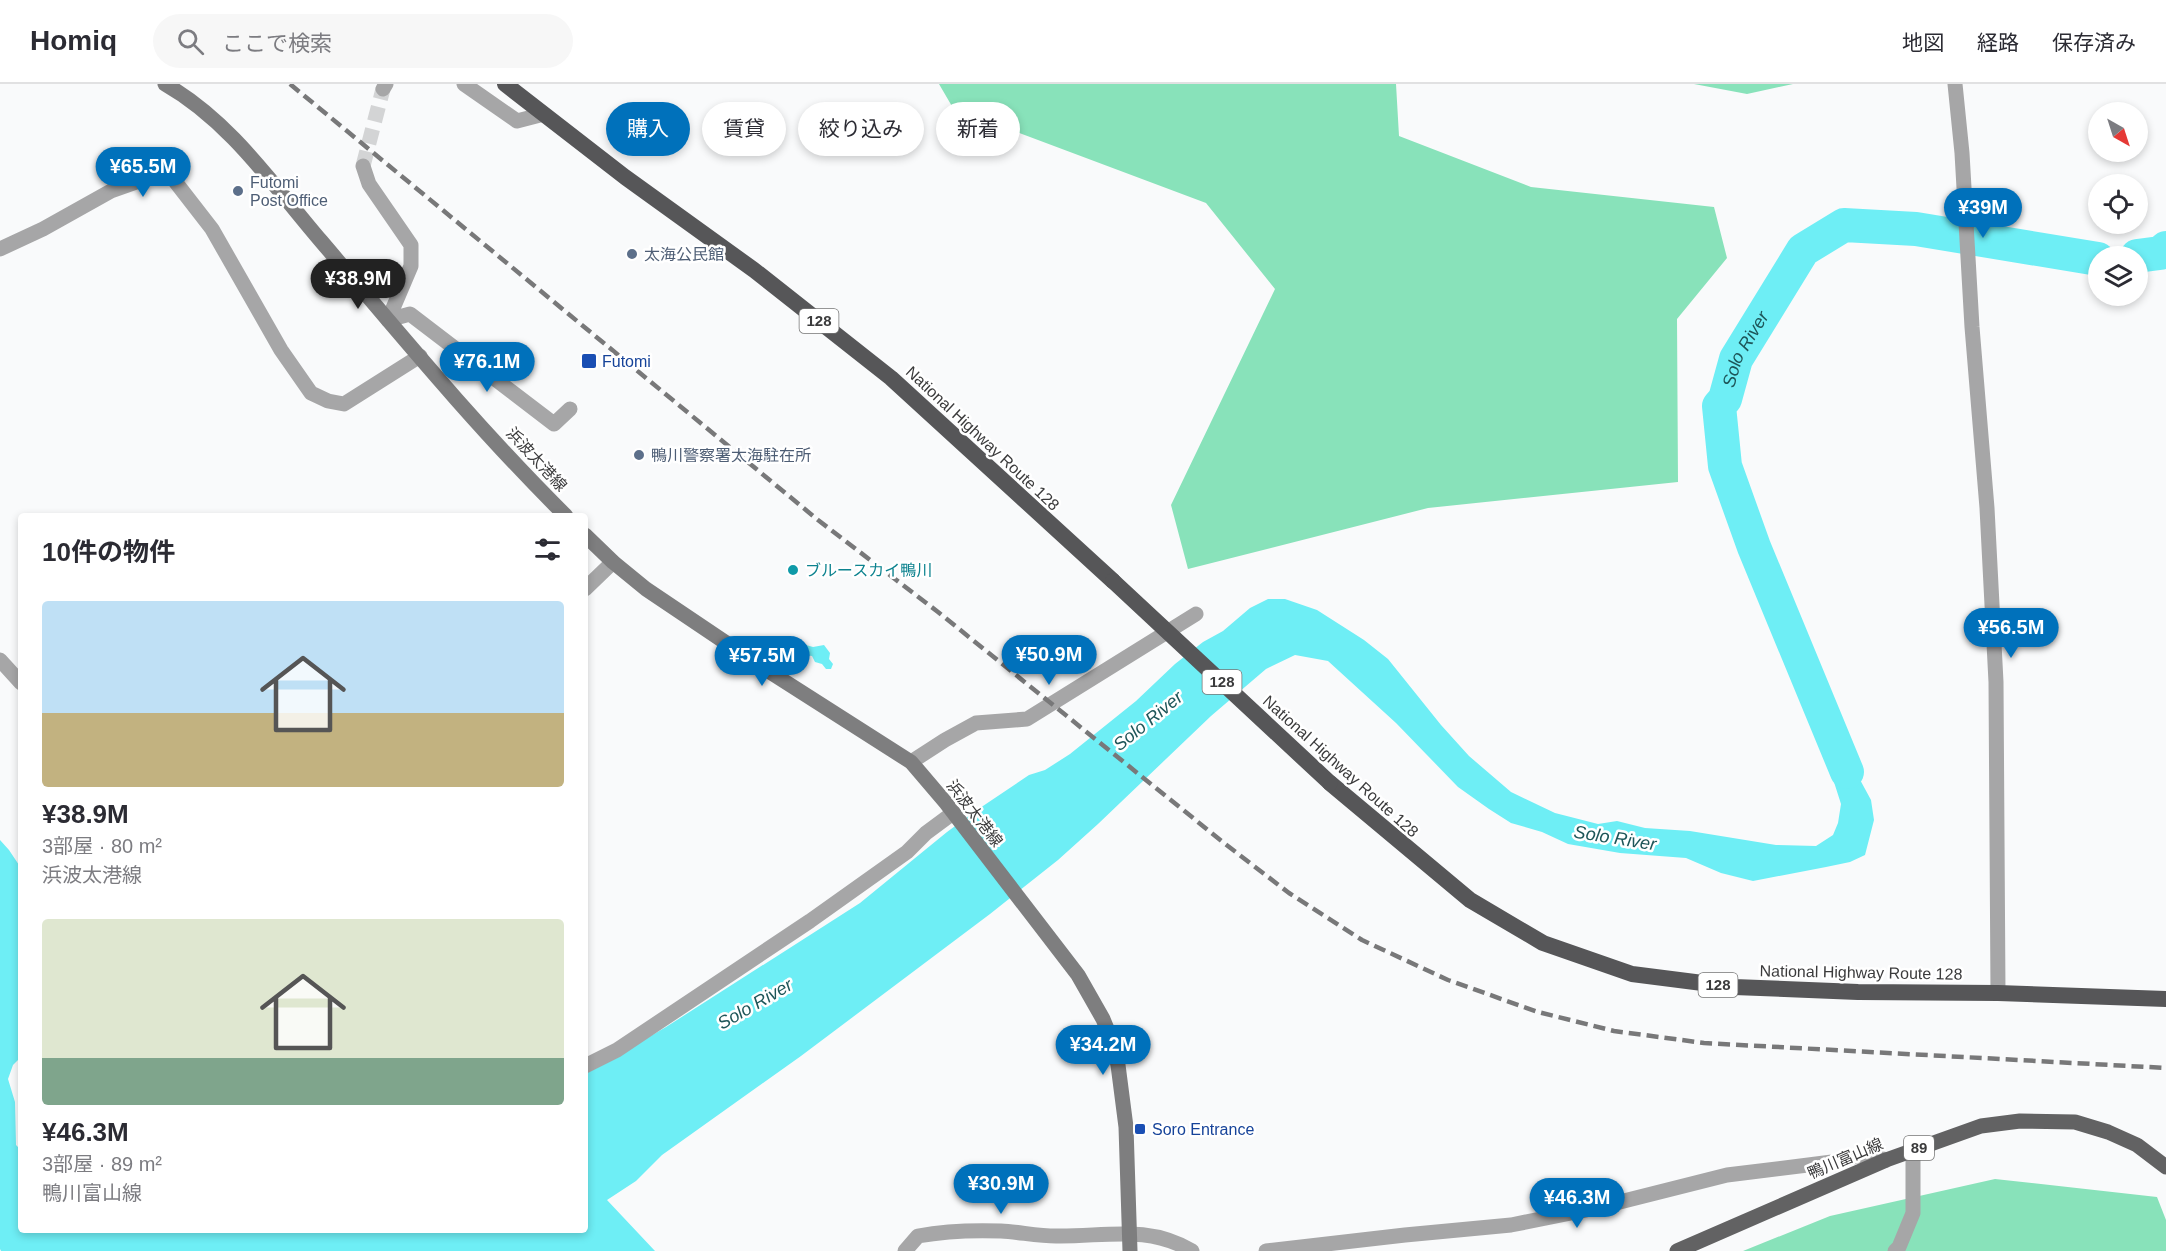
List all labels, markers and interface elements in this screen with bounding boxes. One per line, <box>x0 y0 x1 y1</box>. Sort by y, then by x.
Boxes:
search box <box>153 14 573 68</box>
text: Homiq <box>30 25 117 56</box>
icon: search <box>174 25 207 58</box>
text: ここで検索 <box>222 31 332 56</box>
text: 地図 <box>1902 31 1944 54</box>
text: 経路 <box>1977 31 2019 54</box>
text: 保存済み <box>2052 31 2136 54</box>
chip: 購入 <box>606 102 690 156</box>
chip: 賃貸 <box>702 102 786 156</box>
chip: 絞り込み <box>798 102 924 156</box>
chip: 新着 <box>936 102 1020 156</box>
north arrow <box>2088 102 2148 162</box>
map controls <box>2088 102 2148 306</box>
pin: ¥65.5M <box>94 147 192 198</box>
text: ¥65.5M <box>110 155 176 177</box>
place label: Futomi Post Office <box>250 174 328 209</box>
button: locate <box>2088 174 2148 234</box>
marker: Futomi Post Office <box>231 184 245 198</box>
pin: ¥39M <box>1947 188 2019 239</box>
text: ¥39M <box>1958 196 2008 218</box>
place label: 太海公民館 <box>644 246 724 263</box>
button: layers <box>2088 246 2148 306</box>
marker: 太海公民館 <box>625 247 639 261</box>
pin: ¥38.9M <box>309 259 407 310</box>
text: ¥38.9M <box>325 267 391 289</box>
water label: Solo River <box>1719 307 1773 390</box>
road number: 128 <box>800 309 838 333</box>
pin: ¥76.1M <box>438 342 536 393</box>
text: ¥76.1M <box>454 350 520 372</box>
marker: Futomi <box>580 352 598 370</box>
place label: Futomi <box>602 353 651 370</box>
street label: National Highway Route 128 <box>903 363 1063 514</box>
street label: 浜波太港線 <box>503 424 570 494</box>
place label: 鴨川警察署太海駐在所 <box>651 447 811 464</box>
marker: 鴨川警察署太海駐在所 <box>632 448 646 462</box>
icon: filters <box>531 533 564 566</box>
text: 10件の物件 <box>42 537 175 567</box>
place label: ブルースカイ鴨川 <box>805 562 932 579</box>
marker: ブルースカイ鴨川 <box>786 563 800 577</box>
pin: ¥56.5M <box>1962 608 2060 659</box>
text: ¥56.5M <box>1978 616 2044 638</box>
pin: ¥50.9M <box>1000 635 1098 686</box>
pin: ¥57.5M <box>713 636 811 687</box>
icon: home <box>249 640 357 748</box>
text: ¥50.9M <box>1016 643 1082 665</box>
text: ¥57.5M <box>729 644 795 666</box>
road number: 128 <box>1202 670 1242 694</box>
water label: Solo River <box>1109 686 1187 755</box>
street label: National Highway Route 128 <box>1260 692 1422 841</box>
street label: 浜波太港線 <box>943 777 1006 850</box>
text: ¥38.9M <box>42 799 129 829</box>
water label: Solo River <box>1572 822 1659 855</box>
text: 3部屋 · 80 m² <box>42 835 162 857</box>
text: 浜波太港線 <box>42 864 142 886</box>
icon: home <box>249 958 357 1066</box>
street label: National Highway Route 128 <box>1759 962 1963 983</box>
road number: 128 <box>1698 973 1738 997</box>
water label: Solo River <box>714 974 797 1033</box>
pin: ¥34.2M <box>1054 1025 1152 1076</box>
text: ¥34.2M <box>1070 1033 1136 1055</box>
text: ¥46.3M <box>42 1117 129 1147</box>
place label: Soro Entrance <box>1152 1121 1254 1138</box>
marker: Soro Entrance <box>1133 1122 1147 1136</box>
street label: 鴨川富山線 <box>1805 1135 1885 1182</box>
road number: 89 <box>1904 1136 1934 1160</box>
text: 3部屋 · 89 m² <box>42 1153 162 1175</box>
pin: ¥30.9M <box>952 1164 1050 1215</box>
text: ¥30.9M <box>968 1172 1034 1194</box>
pin: ¥46.3M <box>1528 1178 1626 1229</box>
text: 鴨川富山線 <box>42 1182 142 1204</box>
text: ¥46.3M <box>1544 1186 1610 1208</box>

